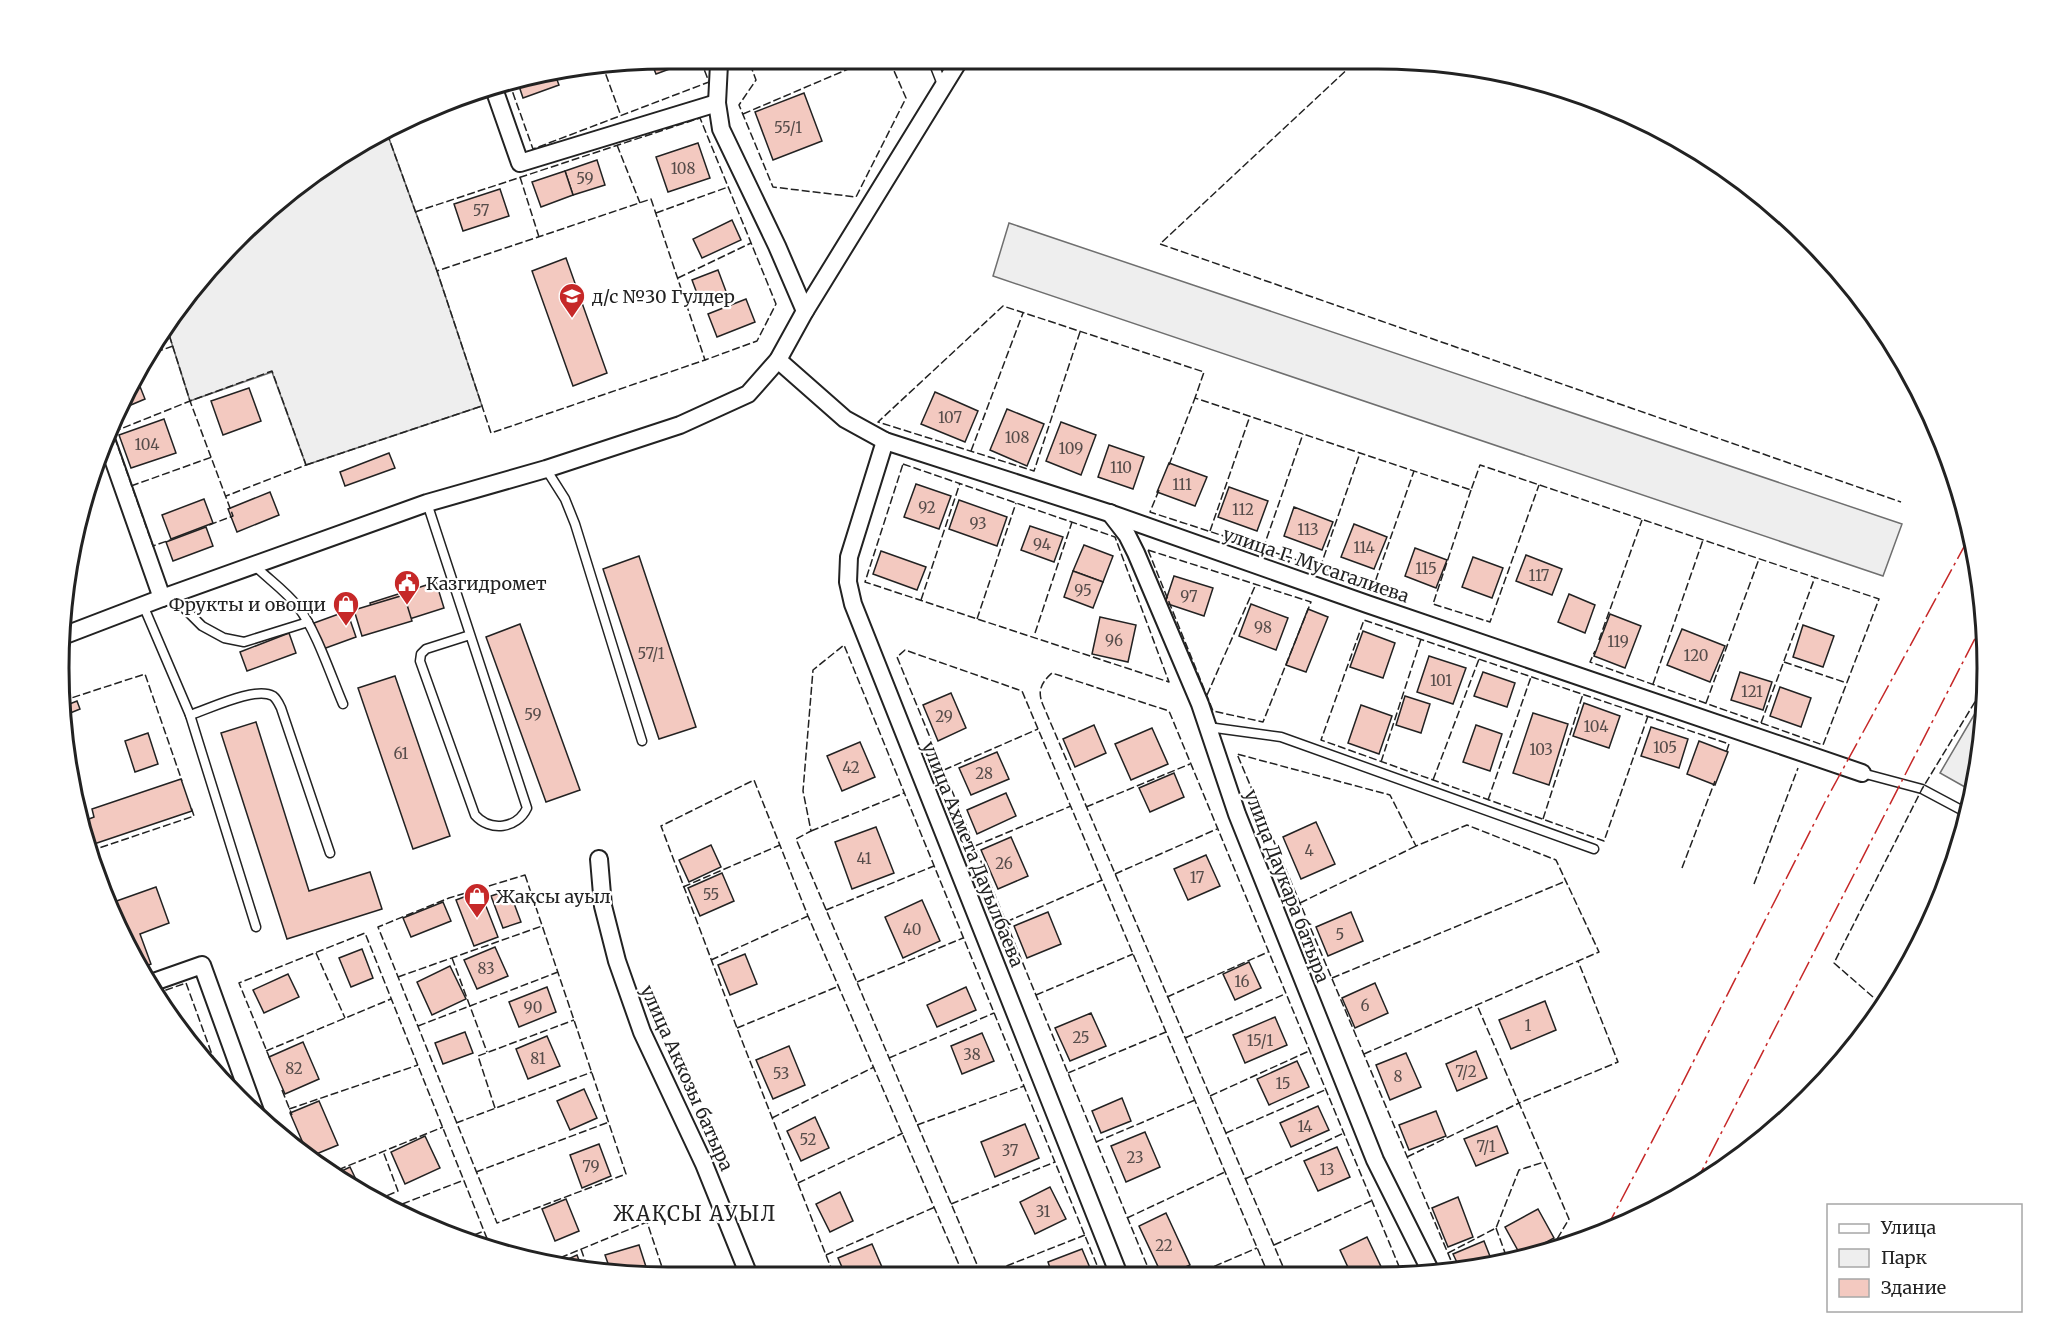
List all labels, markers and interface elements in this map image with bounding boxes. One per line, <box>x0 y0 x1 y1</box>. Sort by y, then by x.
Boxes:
house number: 55/1 <box>774 118 802 137</box>
house number: 108 <box>671 159 695 178</box>
house number: 59 <box>576 169 594 188</box>
house number: 57 <box>473 201 490 220</box>
school or university icon: д/с №30 Гулдер <box>557 281 587 319</box>
place label: д/с №30 Гулдер <box>591 285 735 308</box>
house number: 107 <box>938 408 962 427</box>
house number: 108 <box>1005 428 1029 447</box>
house number: 104 <box>135 435 159 454</box>
house number: 109 <box>1059 439 1083 458</box>
house number: 110 <box>1110 458 1132 477</box>
house number: 111 <box>1172 475 1192 494</box>
house number: 92 <box>918 498 936 517</box>
house number: 112 <box>1232 500 1254 519</box>
house number: 93 <box>969 514 987 533</box>
house number: 113 <box>1297 520 1319 539</box>
street label: улица Г. Мусагалиева <box>1220 522 1412 608</box>
house number: 94 <box>1033 535 1051 554</box>
house number: 114 <box>1353 538 1375 557</box>
house number: 115 <box>1415 559 1437 578</box>
house number: 117 <box>1529 566 1550 585</box>
public building icon: Казгидромет <box>392 568 422 606</box>
place label: Казгидромет <box>426 572 547 595</box>
house number: 95 <box>1074 581 1092 600</box>
house number: 97 <box>1180 587 1198 606</box>
shop icon: Фрукты и овощи <box>331 589 361 627</box>
place label: Фрукты и овощи <box>169 593 326 616</box>
house number: 98 <box>1254 618 1272 637</box>
house number: 96 <box>1105 631 1123 650</box>
house number: 119 <box>1607 632 1629 651</box>
house number: 57/1 <box>637 644 665 663</box>
house number: 120 <box>1684 646 1708 665</box>
house number: 101 <box>1430 671 1452 690</box>
house number: 121 <box>1741 682 1763 701</box>
house number: 59 <box>524 705 542 724</box>
house number: 29 <box>935 707 953 726</box>
house number: 104 <box>1584 717 1608 736</box>
street label: улица Ахмета Дауылбаева <box>917 738 1029 971</box>
house number: 105 <box>1653 738 1677 757</box>
house number: 103 <box>1529 740 1553 759</box>
house number: 61 <box>394 744 409 763</box>
house number: 42 <box>842 758 860 777</box>
house number: 28 <box>975 764 993 783</box>
street label: улица Даукара батыра <box>1239 786 1335 986</box>
house number: 4 <box>1304 841 1314 860</box>
house number: 41 <box>857 849 872 868</box>
house number: 26 <box>995 854 1013 873</box>
house number: 17 <box>1190 868 1205 887</box>
shop icon: Жақсы ауыл <box>462 881 492 919</box>
place label: Жақсы ауыл <box>496 885 611 908</box>
house number: 55 <box>703 885 719 904</box>
house number: 40 <box>903 920 921 939</box>
house number: 5 <box>1336 925 1344 944</box>
house number: 83 <box>478 959 495 978</box>
house number: 16 <box>1234 972 1250 991</box>
street label: улица Аккозы батыра <box>636 982 739 1175</box>
house number: 6 <box>1360 996 1370 1015</box>
house number: 90 <box>524 998 542 1017</box>
house number: 1 <box>1525 1016 1532 1035</box>
house number: 25 <box>1072 1028 1090 1047</box>
house number: 15/1 <box>1247 1031 1273 1050</box>
house number: 38 <box>963 1045 981 1064</box>
house number: 81 <box>530 1049 546 1068</box>
house number: 82 <box>285 1059 303 1078</box>
house number: 7/2 <box>1455 1062 1477 1081</box>
house number: 53 <box>773 1064 789 1083</box>
house number: 8 <box>1394 1067 1403 1086</box>
house number: 15 <box>1275 1074 1291 1093</box>
house number: 14 <box>1297 1117 1313 1136</box>
house number: 52 <box>799 1130 817 1149</box>
house number: 7/1 <box>1476 1137 1496 1156</box>
house number: 37 <box>1002 1141 1019 1160</box>
house number: 23 <box>1127 1148 1143 1167</box>
house number: 79 <box>582 1157 600 1176</box>
house number: 13 <box>1320 1160 1334 1179</box>
district label: ЖАҚСЫ АУЫЛ <box>613 1201 777 1226</box>
house number: 31 <box>1036 1202 1051 1221</box>
legend <box>1827 1204 2022 1312</box>
text: Улица <box>1880 1216 1936 1239</box>
house number: 22 <box>1155 1236 1173 1255</box>
text: Парк <box>1881 1246 1927 1269</box>
text: Здание <box>1881 1276 1946 1299</box>

